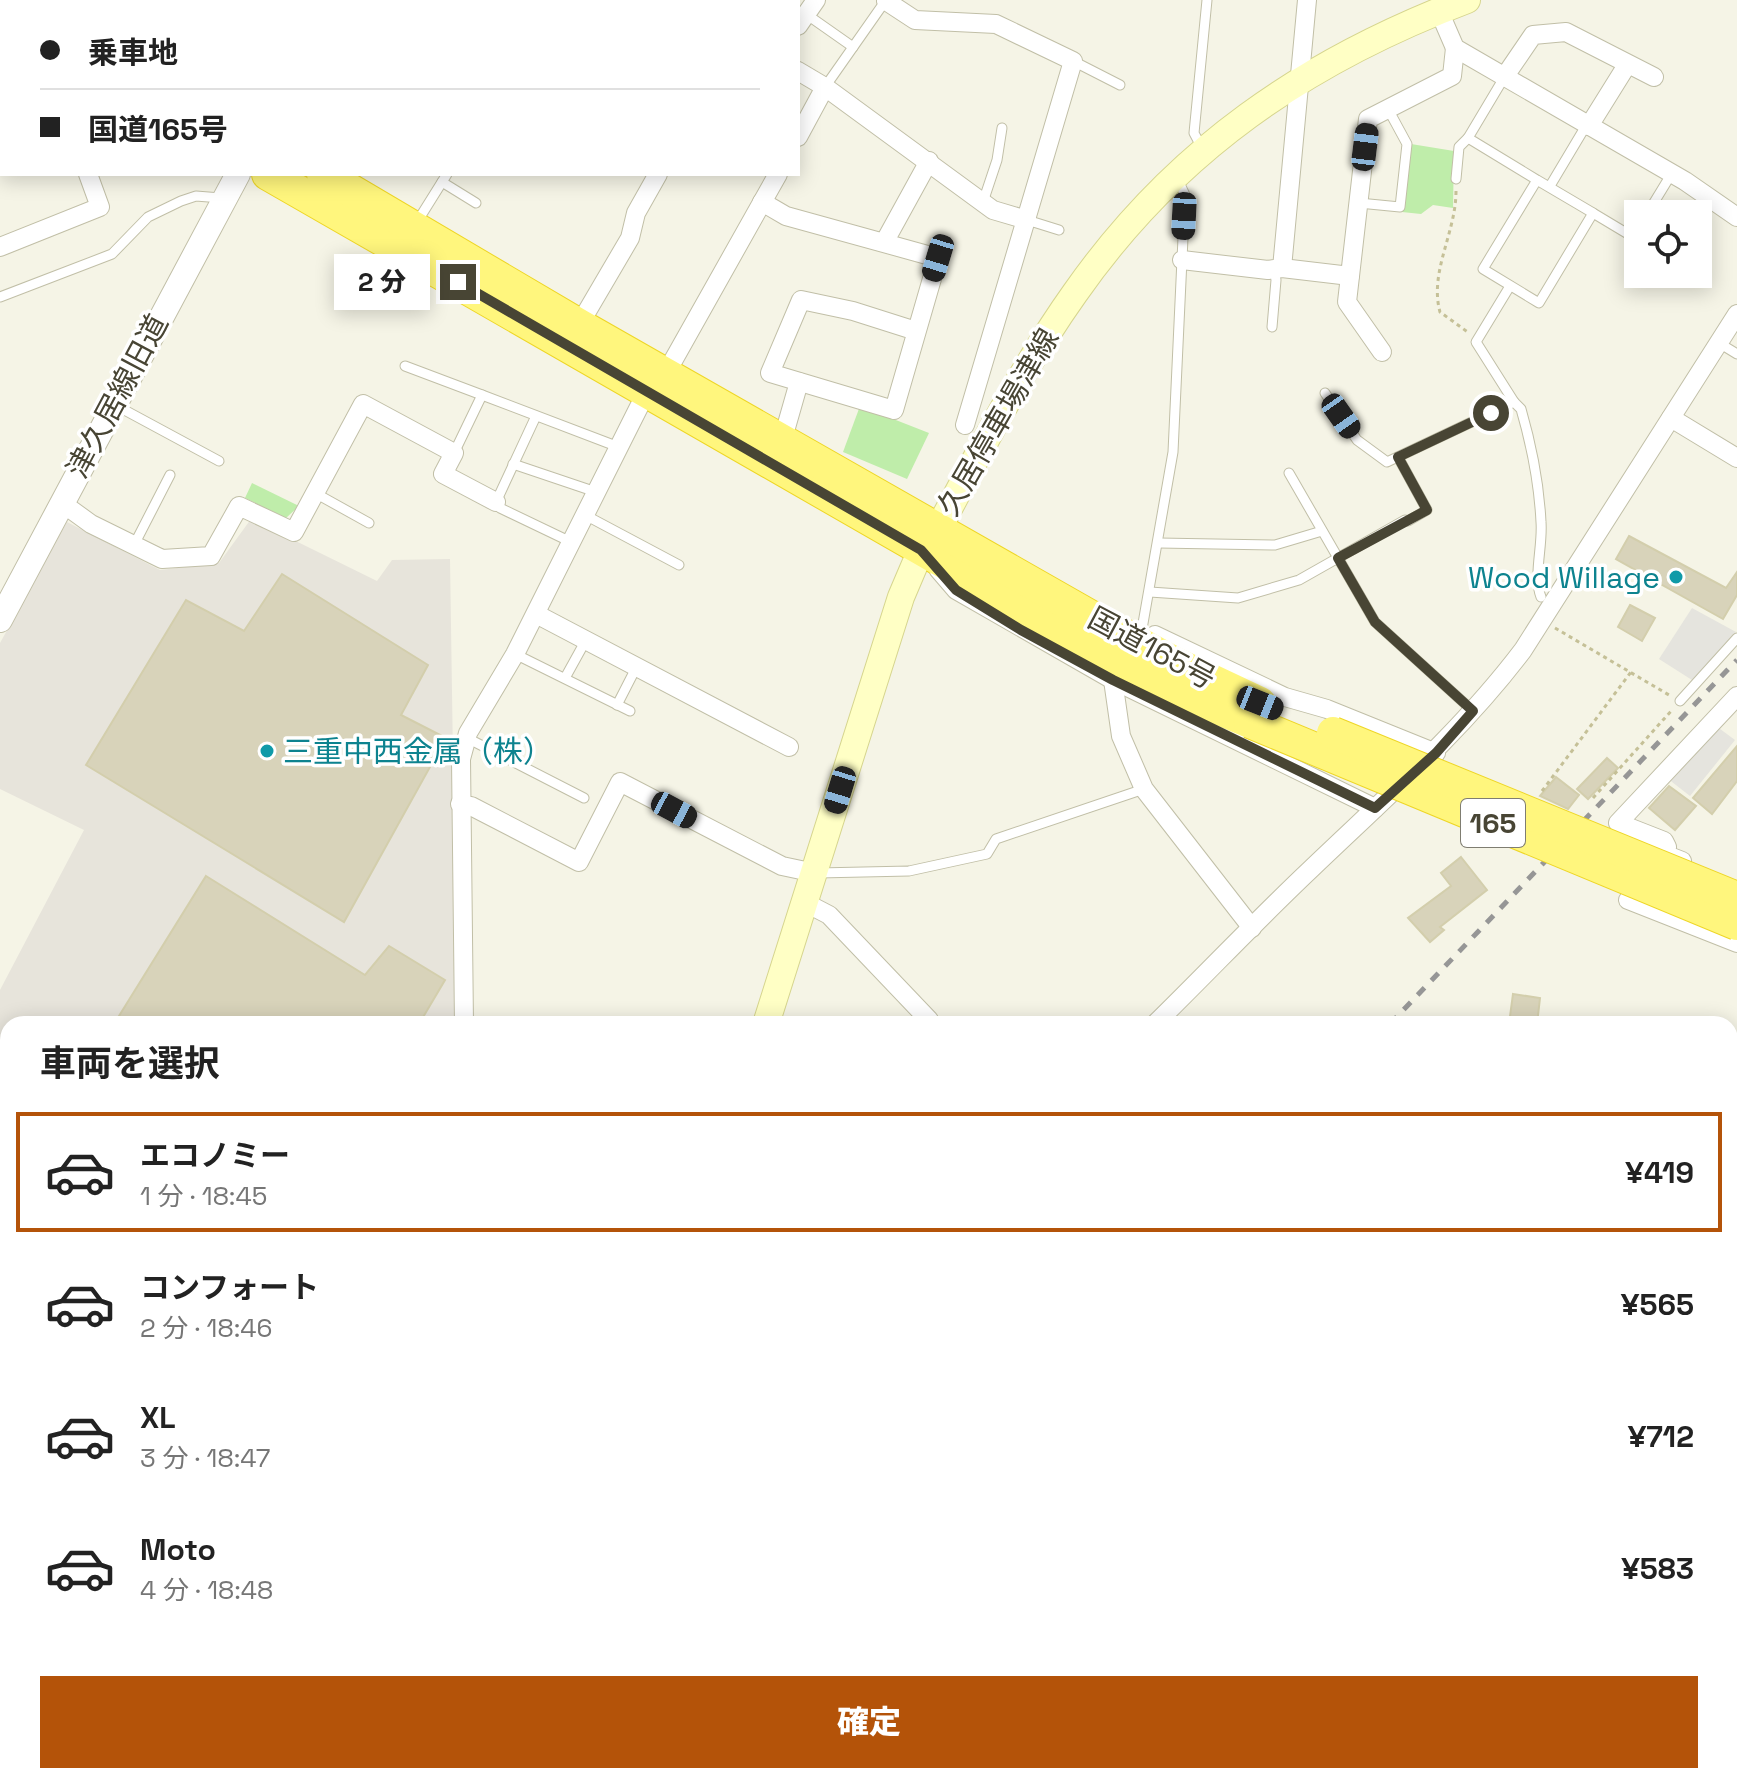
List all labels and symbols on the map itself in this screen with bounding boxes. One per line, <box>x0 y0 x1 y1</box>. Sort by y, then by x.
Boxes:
car <box>1350 122 1380 172</box>
car <box>1171 191 1197 241</box>
car <box>920 232 956 284</box>
callout: 2 分 <box>334 254 430 310</box>
route end <box>440 264 476 300</box>
street label: 津久居線旧道 <box>58 307 176 485</box>
street label: 久居停車場津線 <box>929 321 1067 523</box>
car <box>1317 389 1365 443</box>
route start <box>1473 395 1509 431</box>
place label: Wood Willage <box>1468 558 1660 597</box>
marker: Wood Willage <box>1667 568 1685 586</box>
street label: 国道165号 <box>1082 598 1222 698</box>
car <box>1233 683 1287 723</box>
place label: 三重中西金属（株） <box>283 732 553 771</box>
marker: 三重中西金属（株） <box>258 742 276 760</box>
car <box>822 764 858 816</box>
car <box>647 788 701 832</box>
road number: 165 <box>1461 799 1525 847</box>

